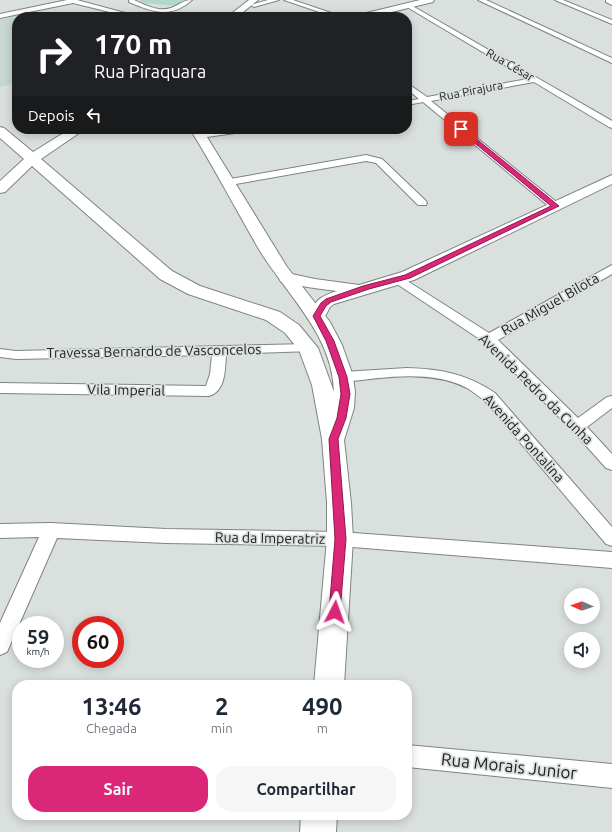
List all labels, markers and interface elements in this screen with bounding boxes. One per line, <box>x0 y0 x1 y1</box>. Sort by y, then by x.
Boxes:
icon: right <box>28 28 80 80</box>
text: 170 m <box>94 28 172 59</box>
street label: Rua César <box>484 46 537 84</box>
text: Rua Piraquara <box>94 61 206 81</box>
street label: Rua Pirajura <box>438 78 504 103</box>
icon: left <box>83 104 105 126</box>
text: Depois <box>28 107 75 124</box>
pin <box>444 112 478 146</box>
icon: arrive <box>450 118 472 140</box>
street label: Rua Miguel Bilota <box>498 270 602 338</box>
street label: Avenida Pedro da Cunha <box>476 330 596 448</box>
street label: Travessa Bernardo de Vasconcelos <box>47 341 261 361</box>
street label: Vila Imperial <box>87 381 165 399</box>
street label: Avenida Pontalina <box>480 391 568 485</box>
street label: Rua da Imperatriz <box>215 529 325 547</box>
north arrow <box>564 588 600 624</box>
map controls <box>564 588 600 668</box>
position arrow <box>314 591 356 633</box>
speed limit sign: 60 <box>72 616 124 668</box>
text: 59 <box>27 625 49 648</box>
button: sound <box>564 632 600 668</box>
text: km/h <box>26 646 50 657</box>
text: 13:46 <box>81 693 141 720</box>
text: 2 <box>215 693 228 720</box>
text: 490 <box>302 693 343 720</box>
text: Chegada <box>86 721 137 735</box>
text: min <box>211 721 233 735</box>
text: m <box>317 721 328 735</box>
street label: Rua Morais Junior <box>440 749 578 782</box>
button: Sair <box>28 766 208 812</box>
button: Compartilhar <box>216 766 396 812</box>

